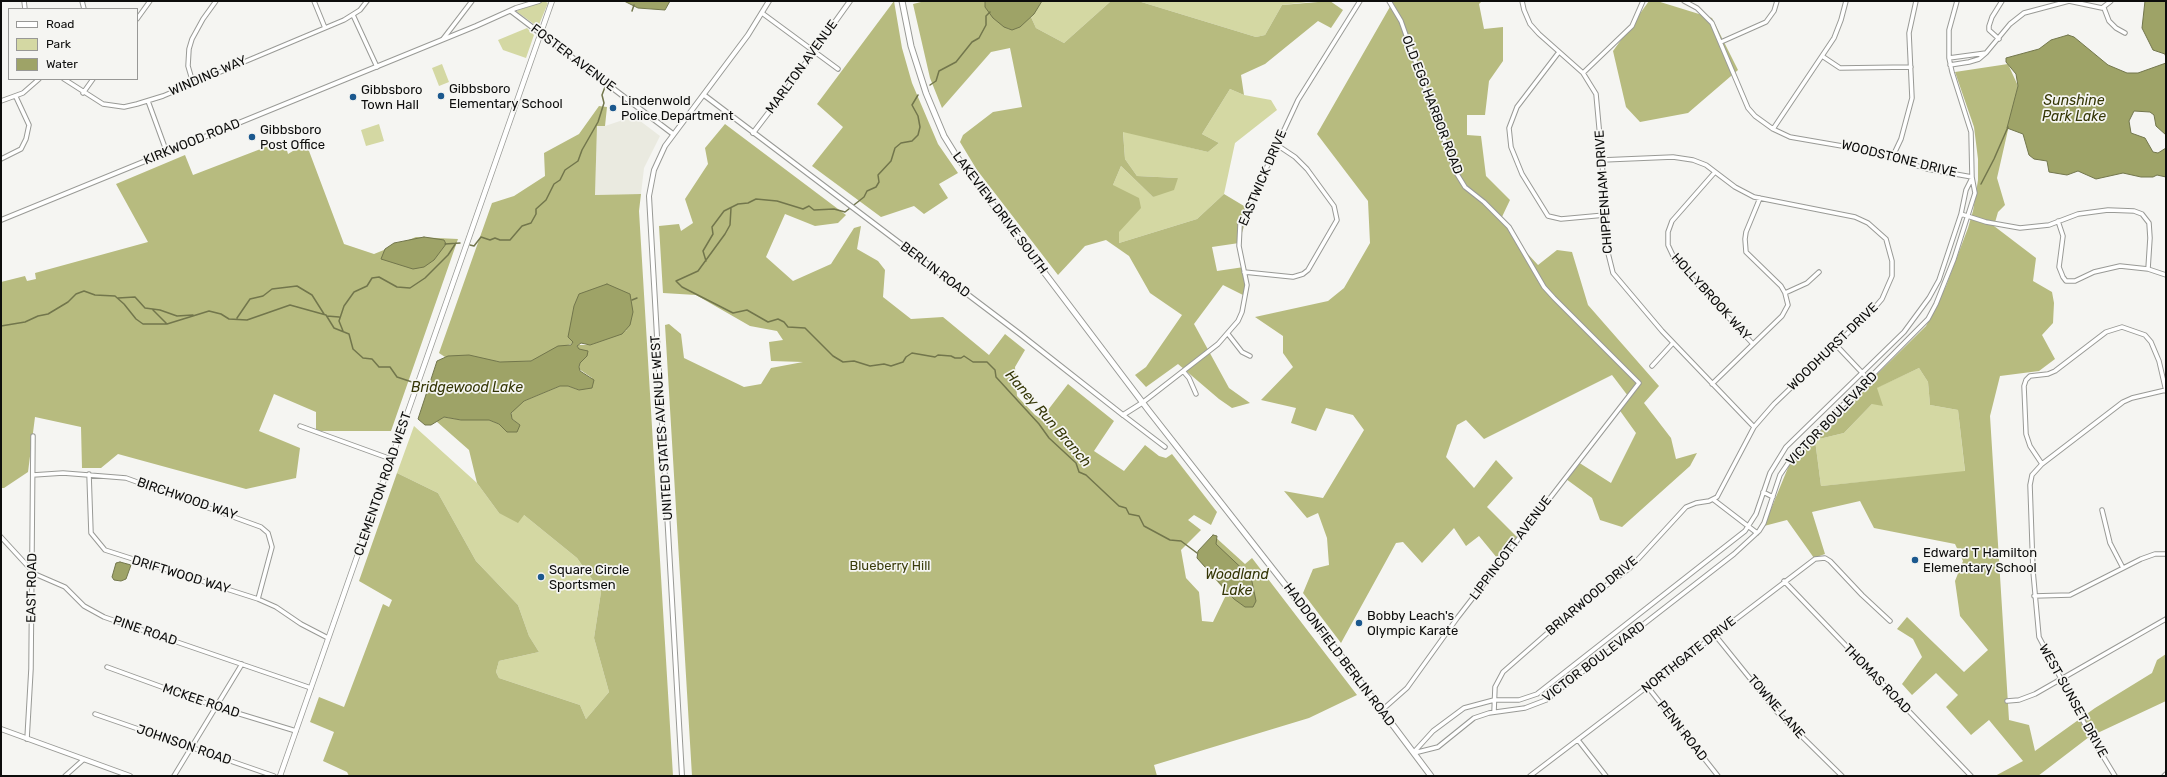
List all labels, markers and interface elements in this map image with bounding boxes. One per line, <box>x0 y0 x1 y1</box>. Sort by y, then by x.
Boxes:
legend <box>8 8 138 80</box>
text: Road <box>46 17 74 31</box>
street label: MARLTON AVENUE <box>763 17 841 117</box>
street label: FOSTER AVENUE <box>528 21 618 95</box>
street label: OLD EGG HARBOR ROAD <box>1398 33 1466 177</box>
text: Park <box>46 37 71 51</box>
street label: WINDING WAY <box>167 53 249 99</box>
text: Water <box>46 57 78 71</box>
place label: Gibbsboro Elementary School <box>449 81 563 112</box>
place label: Gibbsboro Town Hall <box>361 82 423 113</box>
marker: Gibbsboro Elementary School <box>436 91 446 101</box>
marker: Gibbsboro Town Hall <box>348 92 358 102</box>
place label: Lindenwold Police Department <box>621 93 734 124</box>
water label: Sunshine Park Lake <box>2042 93 2106 126</box>
marker: Lindenwold Police Department <box>608 103 618 113</box>
street label: KIRKWOOD ROAD <box>142 116 242 168</box>
place label: Gibbsboro Post Office <box>260 122 325 153</box>
street label: EASTWICK DRIVE <box>1236 128 1290 228</box>
street label: CHIPPENHAM DRIVE <box>1592 130 1616 254</box>
marker: Gibbsboro Post Office <box>247 132 257 142</box>
street label: WOODSTONE DRIVE <box>1840 137 1958 181</box>
street label: LAKEVIEW DRIVE SOUTH <box>949 149 1051 277</box>
street label: BERLIN ROAD <box>897 239 973 301</box>
street label: HOLLYBROOK WAY <box>1668 250 1754 344</box>
street label: WOODHURST DRIVE <box>1784 300 1882 394</box>
street label: UNITED STATES AVENUE WEST <box>648 335 676 521</box>
water label: Haney Run Branch <box>1001 367 1095 471</box>
street label: VICTOR BOULEVARD <box>1783 369 1881 469</box>
water label: Bridgewood Lake <box>411 380 523 396</box>
street label: CLEMENTON ROAD WEST <box>351 410 415 558</box>
street label: BIRCHWOOD WAY <box>135 475 239 523</box>
street label: LIPPINCOTT AVENUE <box>1467 493 1555 603</box>
place label: Edward T Hamilton Elementary School <box>1923 545 2037 576</box>
street label: EAST ROAD <box>24 553 40 623</box>
street label: DRIFTWOOD WAY <box>130 553 232 597</box>
street label: BRIARWOOD DRIVE <box>1543 553 1641 639</box>
marker: Edward T Hamilton Elementary School <box>1910 555 1920 565</box>
park label: Blueberry Hill <box>850 558 930 574</box>
place label: Square Circle Sportsmen <box>549 562 629 593</box>
water label: Woodland Lake <box>1205 567 1269 600</box>
marker: Square Circle Sportsmen <box>536 572 546 582</box>
street label: HADDONFIELD BERLIN ROAD <box>1280 580 1398 730</box>
place label: Bobby Leach's Olympic Karate <box>1367 608 1458 639</box>
street label: PINE ROAD <box>111 613 179 649</box>
street label: NORTHGATE DRIVE <box>1639 613 1739 697</box>
marker: Bobby Leach's Olympic Karate <box>1354 618 1364 628</box>
street label: VICTOR BOULEVARD <box>1540 618 1648 706</box>
street label: THOMAS ROAD <box>1840 641 1914 717</box>
street label: WEST SUNSET DRIVE <box>2035 642 2111 760</box>
street label: TOWNE LANE <box>1744 672 1808 742</box>
street label: MCKEE ROAD <box>160 681 242 721</box>
street label: PENN ROAD <box>1654 698 1710 764</box>
street label: JOHNSON ROAD <box>135 721 233 769</box>

